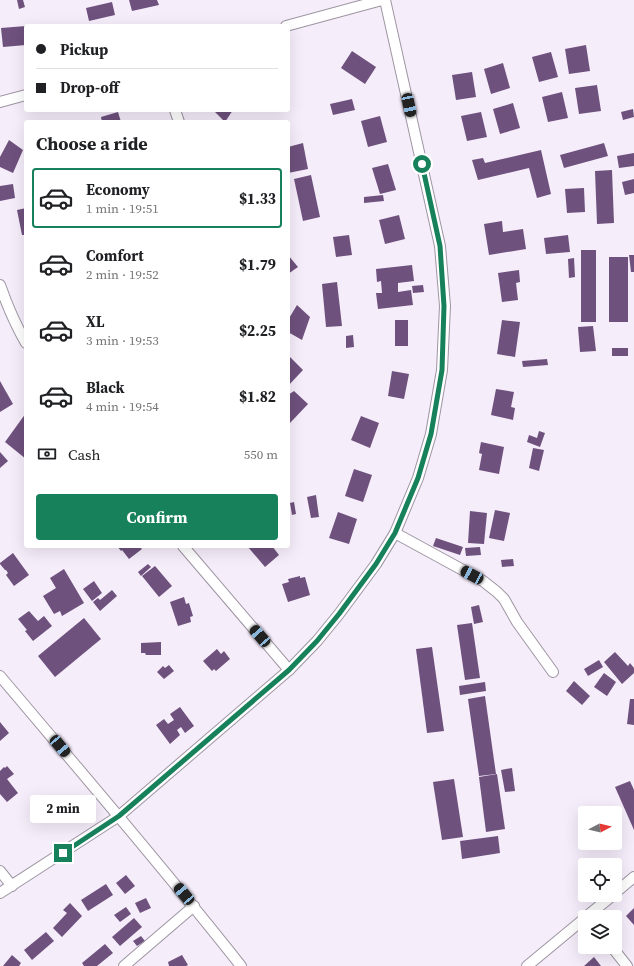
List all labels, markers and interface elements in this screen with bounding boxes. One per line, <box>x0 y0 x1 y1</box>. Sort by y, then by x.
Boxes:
text: Pickup <box>60 39 108 60</box>
text: Drop-off <box>60 77 119 98</box>
car <box>401 92 417 118</box>
text: Choose a ride <box>36 131 148 156</box>
route start <box>413 155 431 173</box>
text: Economy <box>86 179 150 200</box>
icon: car <box>38 180 74 216</box>
text: $1.33 <box>239 188 276 209</box>
text: 1 min · 19:51 <box>86 200 159 217</box>
text: Comfort <box>86 245 144 266</box>
icon: car <box>38 246 74 282</box>
text: $1.79 <box>239 254 276 275</box>
text: 2 min · 19:52 <box>86 266 159 283</box>
text: XL <box>86 311 105 332</box>
icon: car <box>38 312 74 348</box>
text: $2.25 <box>239 320 276 341</box>
text: 3 min · 19:53 <box>86 332 159 349</box>
text: Black <box>86 377 125 398</box>
icon: car <box>38 378 74 414</box>
text: $1.82 <box>239 386 276 407</box>
text: 4 min · 19:54 <box>86 398 159 415</box>
icon: cash <box>36 443 58 465</box>
text: Cash <box>68 444 100 465</box>
text: 550 m <box>244 446 278 463</box>
button: Confirm <box>36 494 278 540</box>
car <box>459 564 485 586</box>
car <box>248 623 272 649</box>
car <box>48 733 72 759</box>
callout: 2 min <box>30 795 96 823</box>
text: 2 min <box>46 800 80 817</box>
north arrow <box>578 806 622 850</box>
map controls <box>578 806 622 954</box>
route end <box>54 844 72 862</box>
button: locate <box>578 858 622 902</box>
car <box>172 881 196 907</box>
button: layers <box>578 910 622 954</box>

